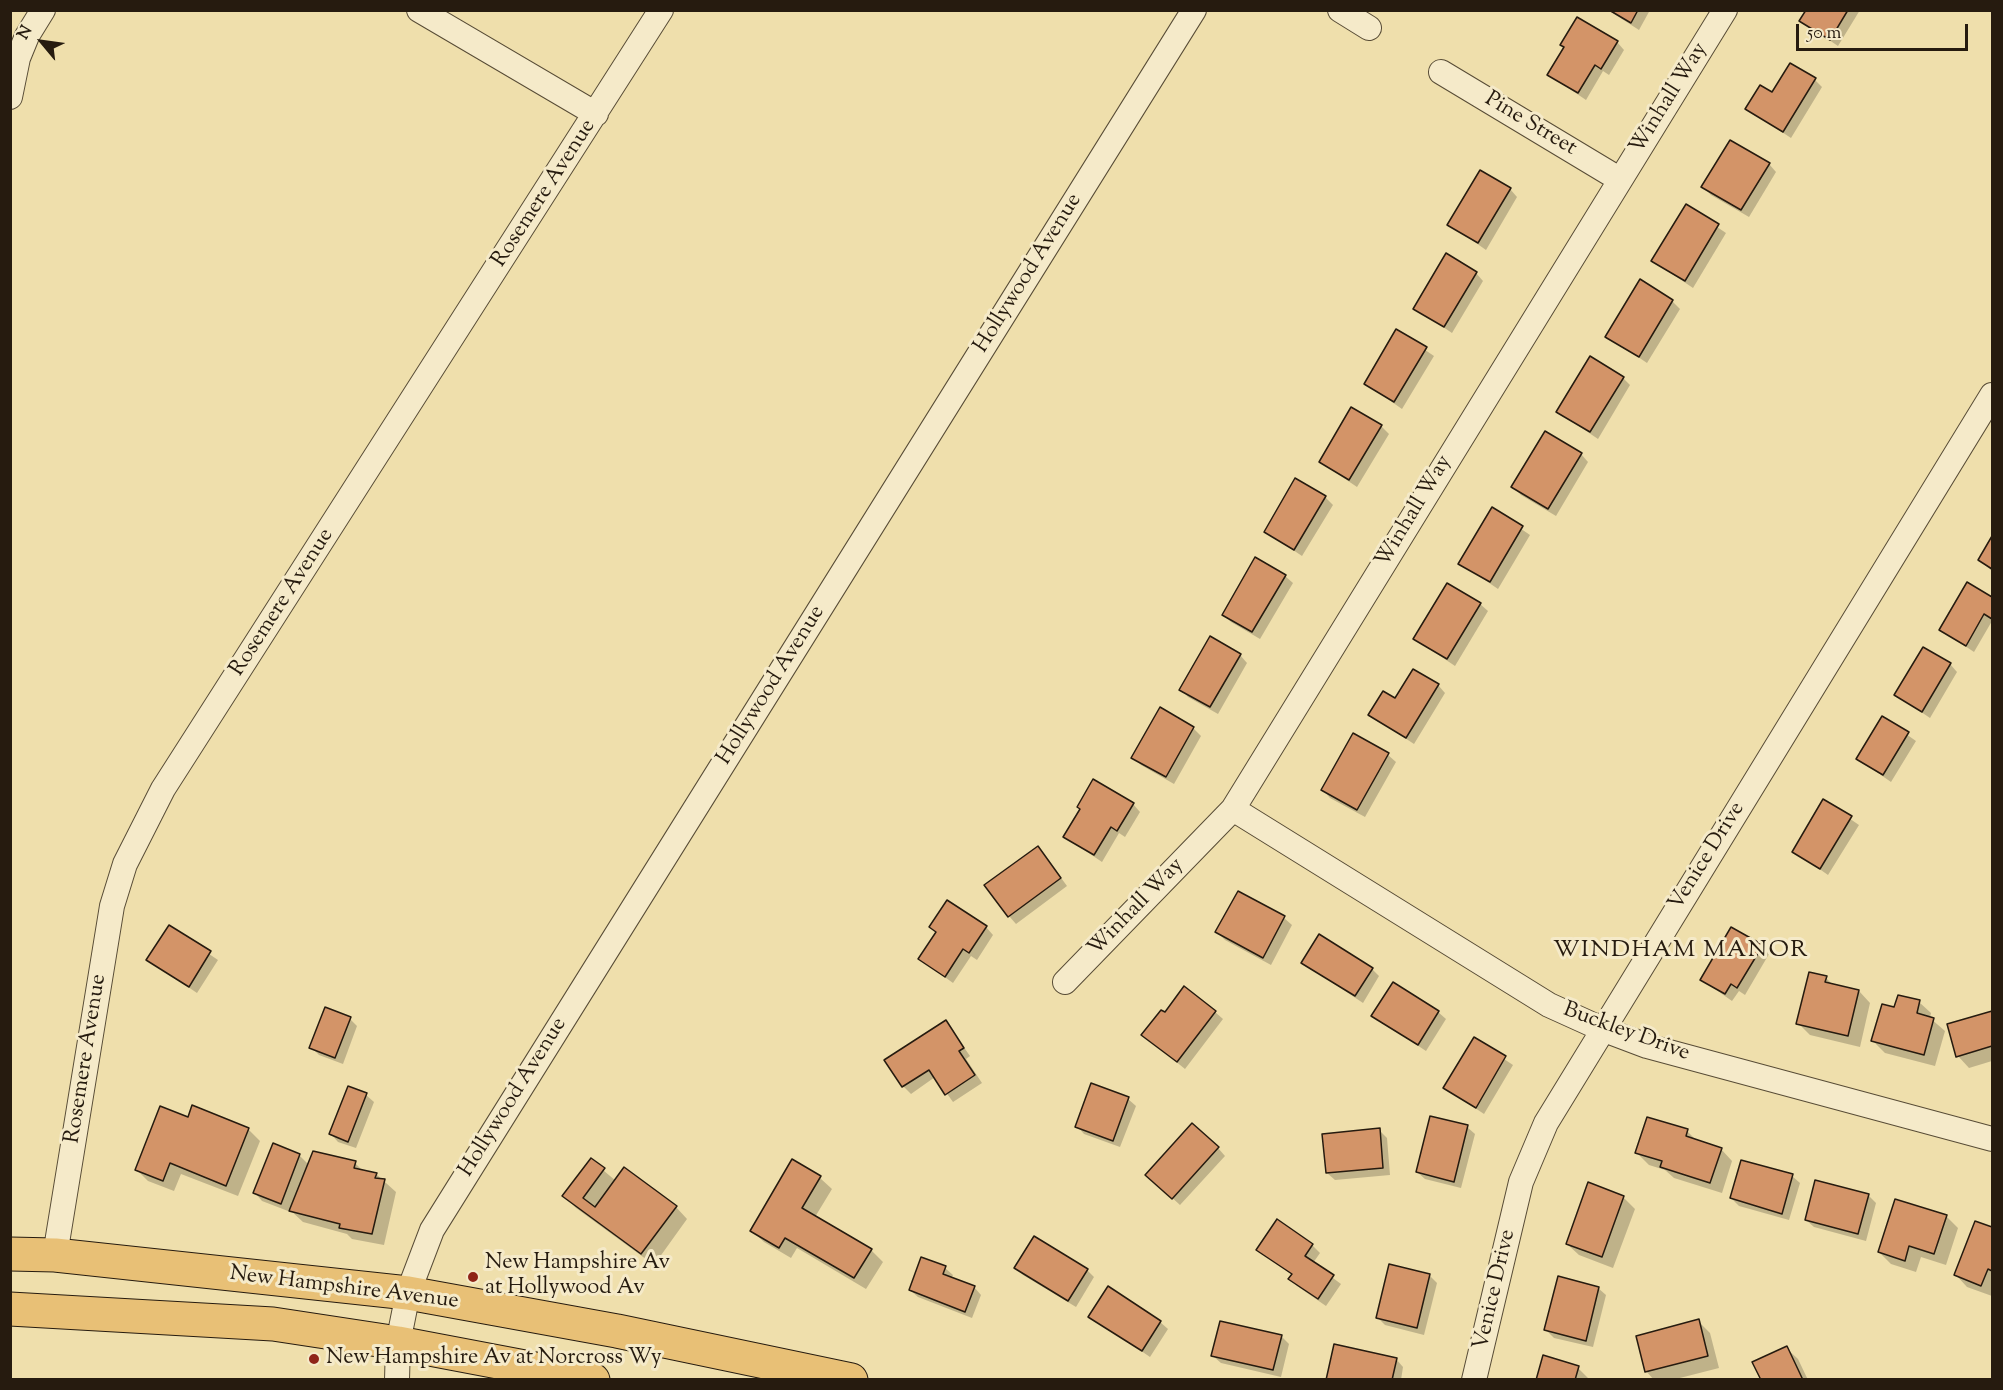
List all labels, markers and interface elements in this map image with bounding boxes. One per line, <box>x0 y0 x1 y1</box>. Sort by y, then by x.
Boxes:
north arrow <box>12 12 72 72</box>
scale bar <box>1799 12 1972 50</box>
text: 50 m <box>1807 21 1841 47</box>
text: N <box>13 22 39 44</box>
street label: Winhall Way <box>1625 38 1715 160</box>
street label: Pine Street <box>1479 87 1581 163</box>
street label: Rosemere Avenue <box>487 115 603 273</box>
street label: Hollywood Avenue <box>969 189 1089 359</box>
street label: Winhall Way <box>1371 451 1459 573</box>
street label: Rosemere Avenue <box>225 524 341 682</box>
street label: Hollywood Avenue <box>712 601 832 771</box>
street label: Venice Drive <box>1664 798 1752 916</box>
street label: Winhall Way <box>1084 853 1190 963</box>
district label: WINDHAM MANOR <box>1553 938 1809 966</box>
street label: Rosemere Avenue <box>61 972 113 1146</box>
street label: Buckley Drive <box>1559 998 1693 1068</box>
street label: Hollywood Avenue <box>454 1013 574 1183</box>
street label: Venice Drive <box>1469 1227 1523 1353</box>
place label: New Hampshire Av at Hollywood Av <box>485 1251 670 1302</box>
street label: New Hampshire Avenue <box>228 1262 460 1316</box>
marker: New Hampshire Av at Hollywood Av <box>466 1270 480 1284</box>
place label: New Hampshire Av at Norcross Wy <box>326 1346 662 1372</box>
marker: New Hampshire Av at Norcross Wy <box>307 1352 321 1366</box>

